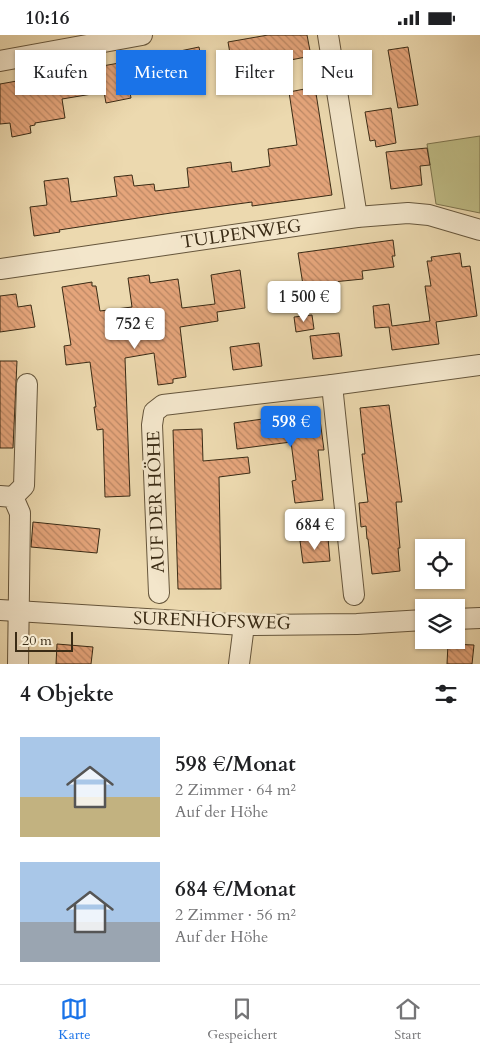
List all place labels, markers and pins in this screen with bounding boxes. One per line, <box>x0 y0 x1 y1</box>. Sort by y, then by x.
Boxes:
pin: 1 500 € <box>258 281 350 323</box>
pin: 752 € <box>100 307 170 350</box>
pin: 598 € <box>256 405 326 448</box>
pin: 684 € <box>280 509 350 551</box>

